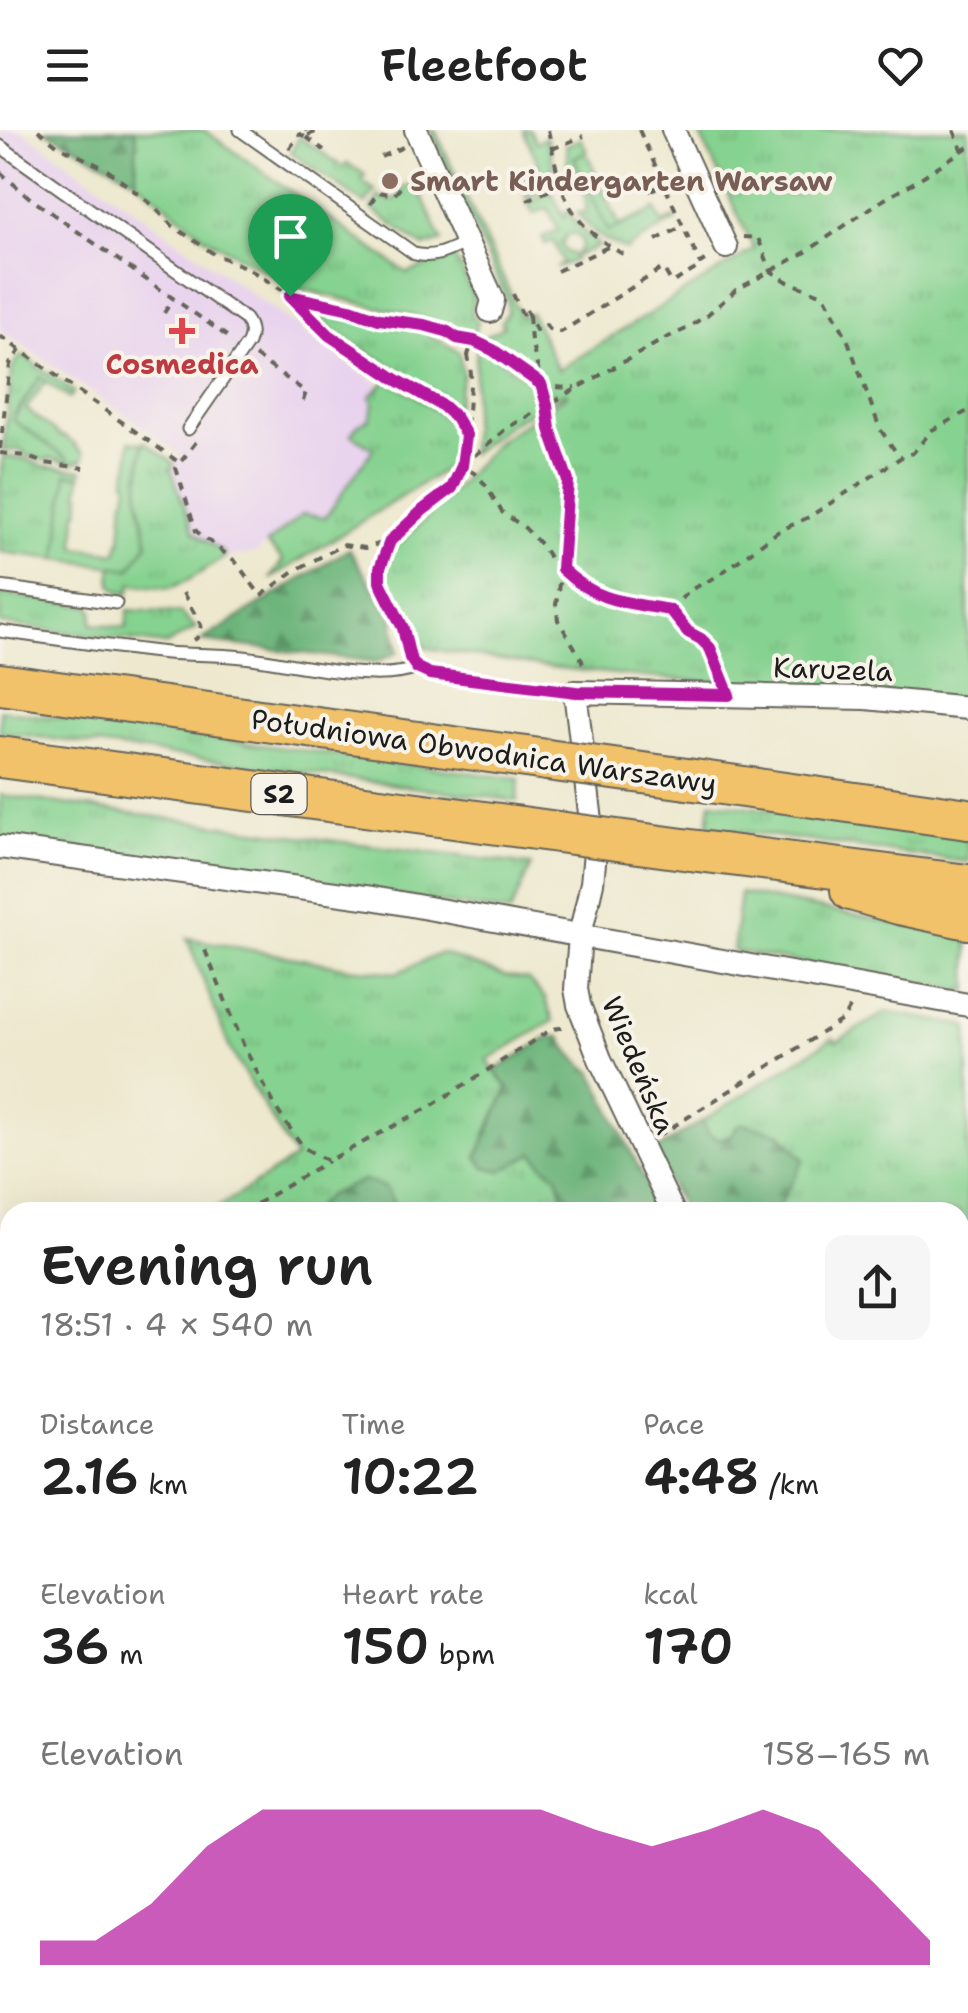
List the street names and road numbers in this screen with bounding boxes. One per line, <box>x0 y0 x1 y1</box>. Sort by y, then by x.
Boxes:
street label: Karuzela <box>772 648 894 690</box>
street label: Południowa Obwodnica Warszawy <box>249 699 719 803</box>
road number: S2 <box>252 774 306 814</box>
street label: Wiedeńska <box>593 990 685 1140</box>

